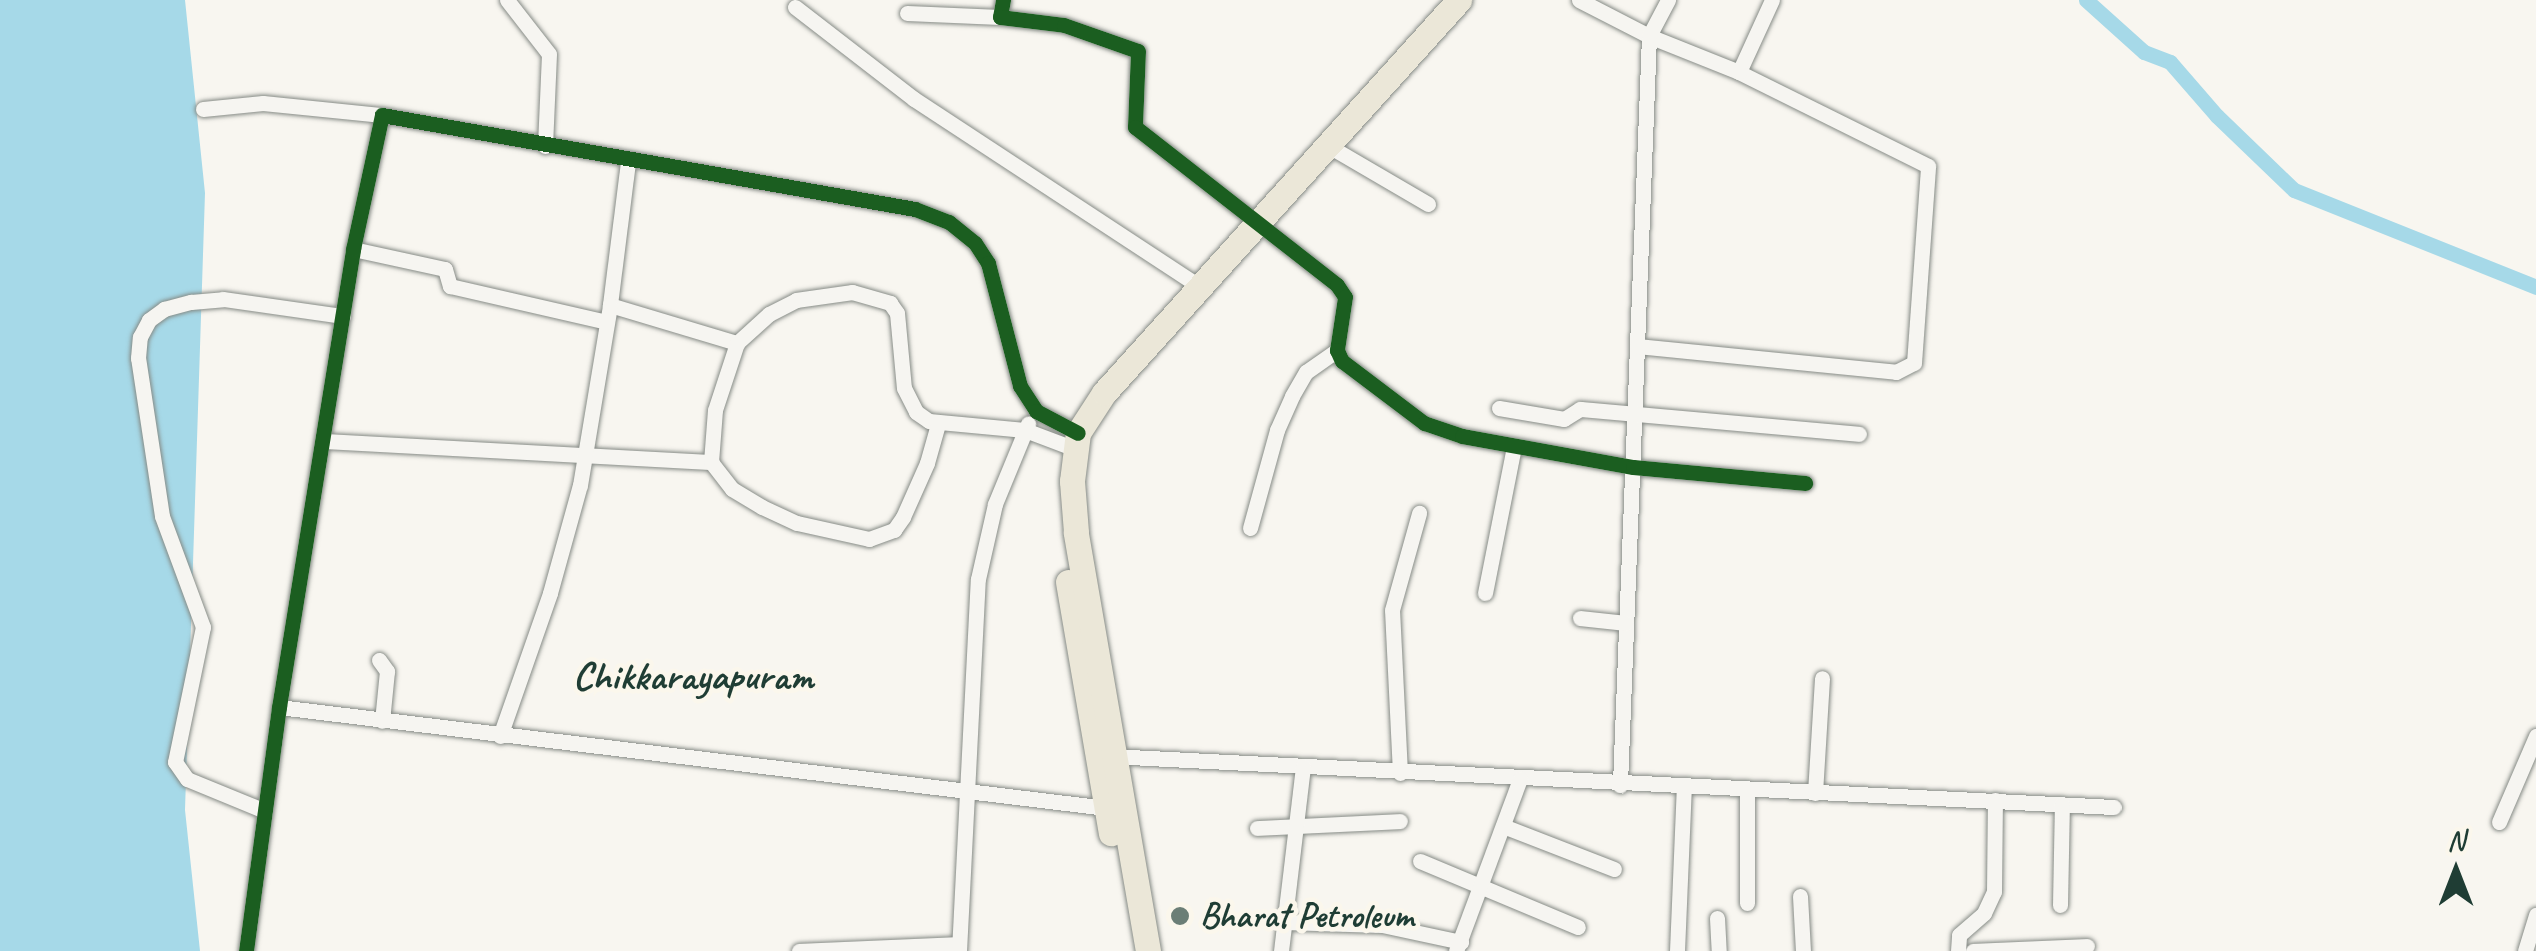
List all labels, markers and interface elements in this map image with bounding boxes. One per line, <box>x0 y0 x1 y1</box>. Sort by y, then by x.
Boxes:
district label: Chikkarayapuram <box>573 652 813 700</box>
north arrow <box>2406 821 2506 921</box>
text: N <box>2447 823 2465 858</box>
place label: Bharat Petroleum <box>1200 895 1412 937</box>
marker: Bharat Petroleum <box>1169 905 1191 927</box>

